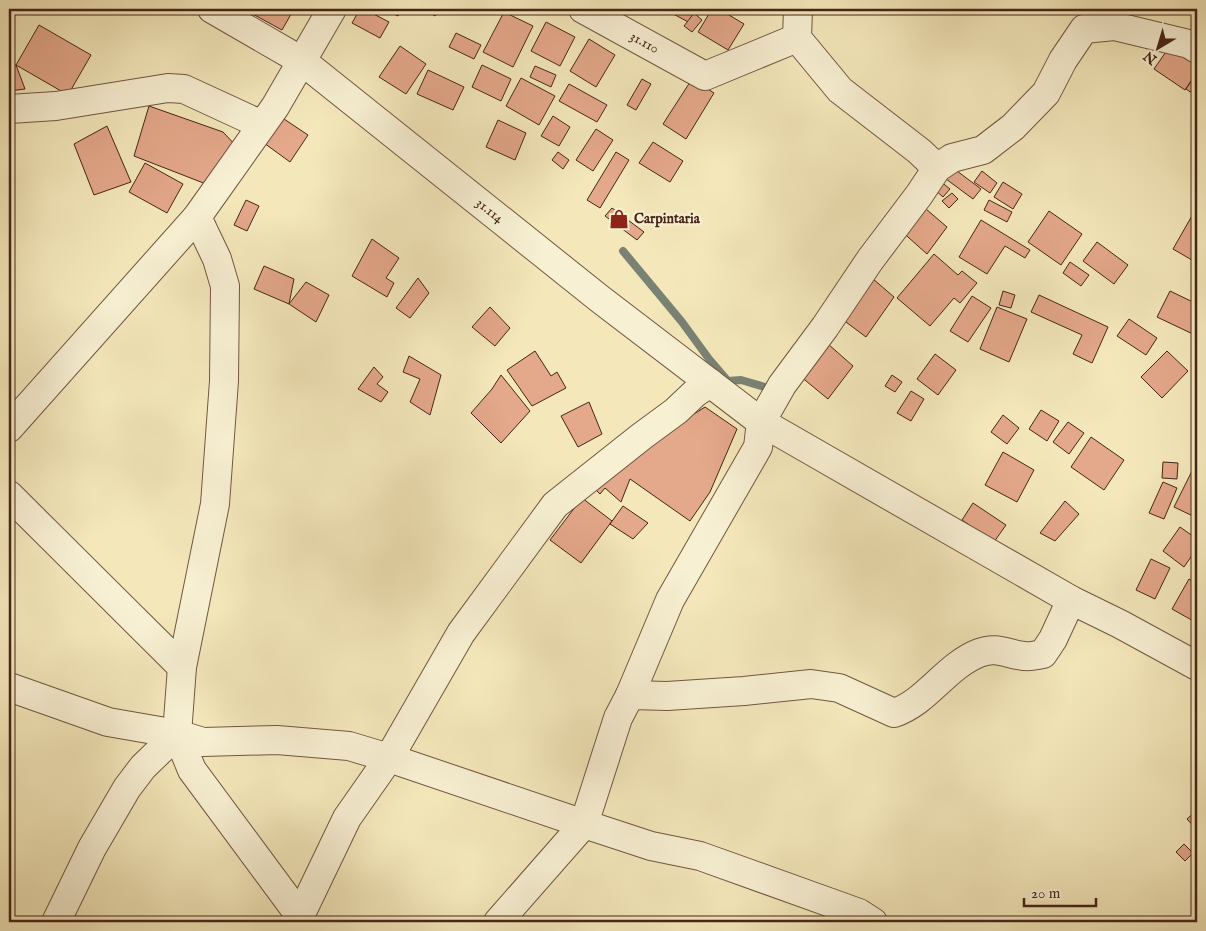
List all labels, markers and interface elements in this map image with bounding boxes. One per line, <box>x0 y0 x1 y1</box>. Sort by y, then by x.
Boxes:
north arrow <box>1134 22 1184 72</box>
street label: 31.110 <box>627 27 662 58</box>
text: N <box>1140 47 1162 69</box>
street label: 31.114 <box>472 194 507 228</box>
shop icon: Carpintaria <box>608 208 630 230</box>
place label: Carpintaria <box>634 210 701 228</box>
scale bar <box>1024 876 1096 908</box>
text: 20 m <box>1031 884 1061 903</box>

